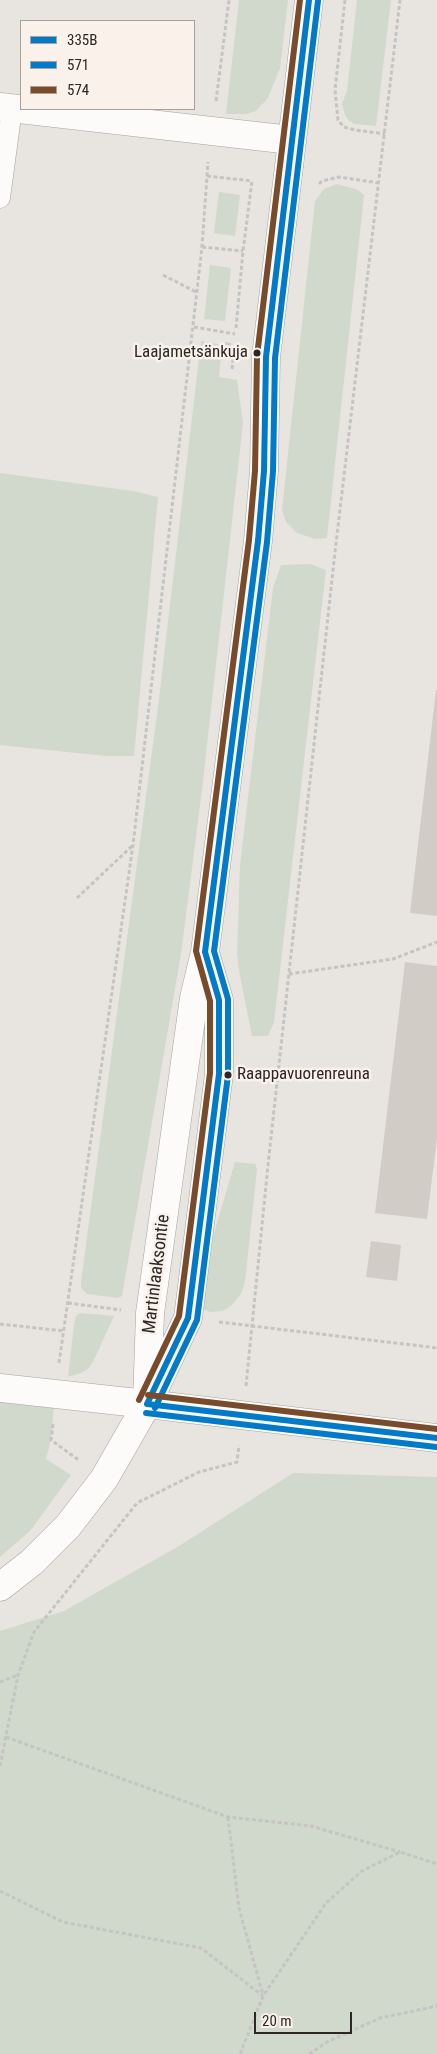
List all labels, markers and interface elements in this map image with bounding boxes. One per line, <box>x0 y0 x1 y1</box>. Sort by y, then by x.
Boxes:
legend <box>20 20 195 110</box>
text: 335B <box>67 31 97 49</box>
text: 571 <box>67 56 89 74</box>
text: 574 <box>67 81 89 99</box>
place label: Laajametsänkuja <box>134 343 248 363</box>
marker: Laajametsänkuja <box>252 348 262 358</box>
place label: Raappavuorenreuna <box>237 1065 370 1085</box>
marker: Raappavuorenreuna <box>223 1070 233 1080</box>
street label: Martinlaaksontie <box>139 1213 175 1335</box>
scale bar <box>257 2002 354 2034</box>
text: 20 m <box>262 2012 292 2030</box>

